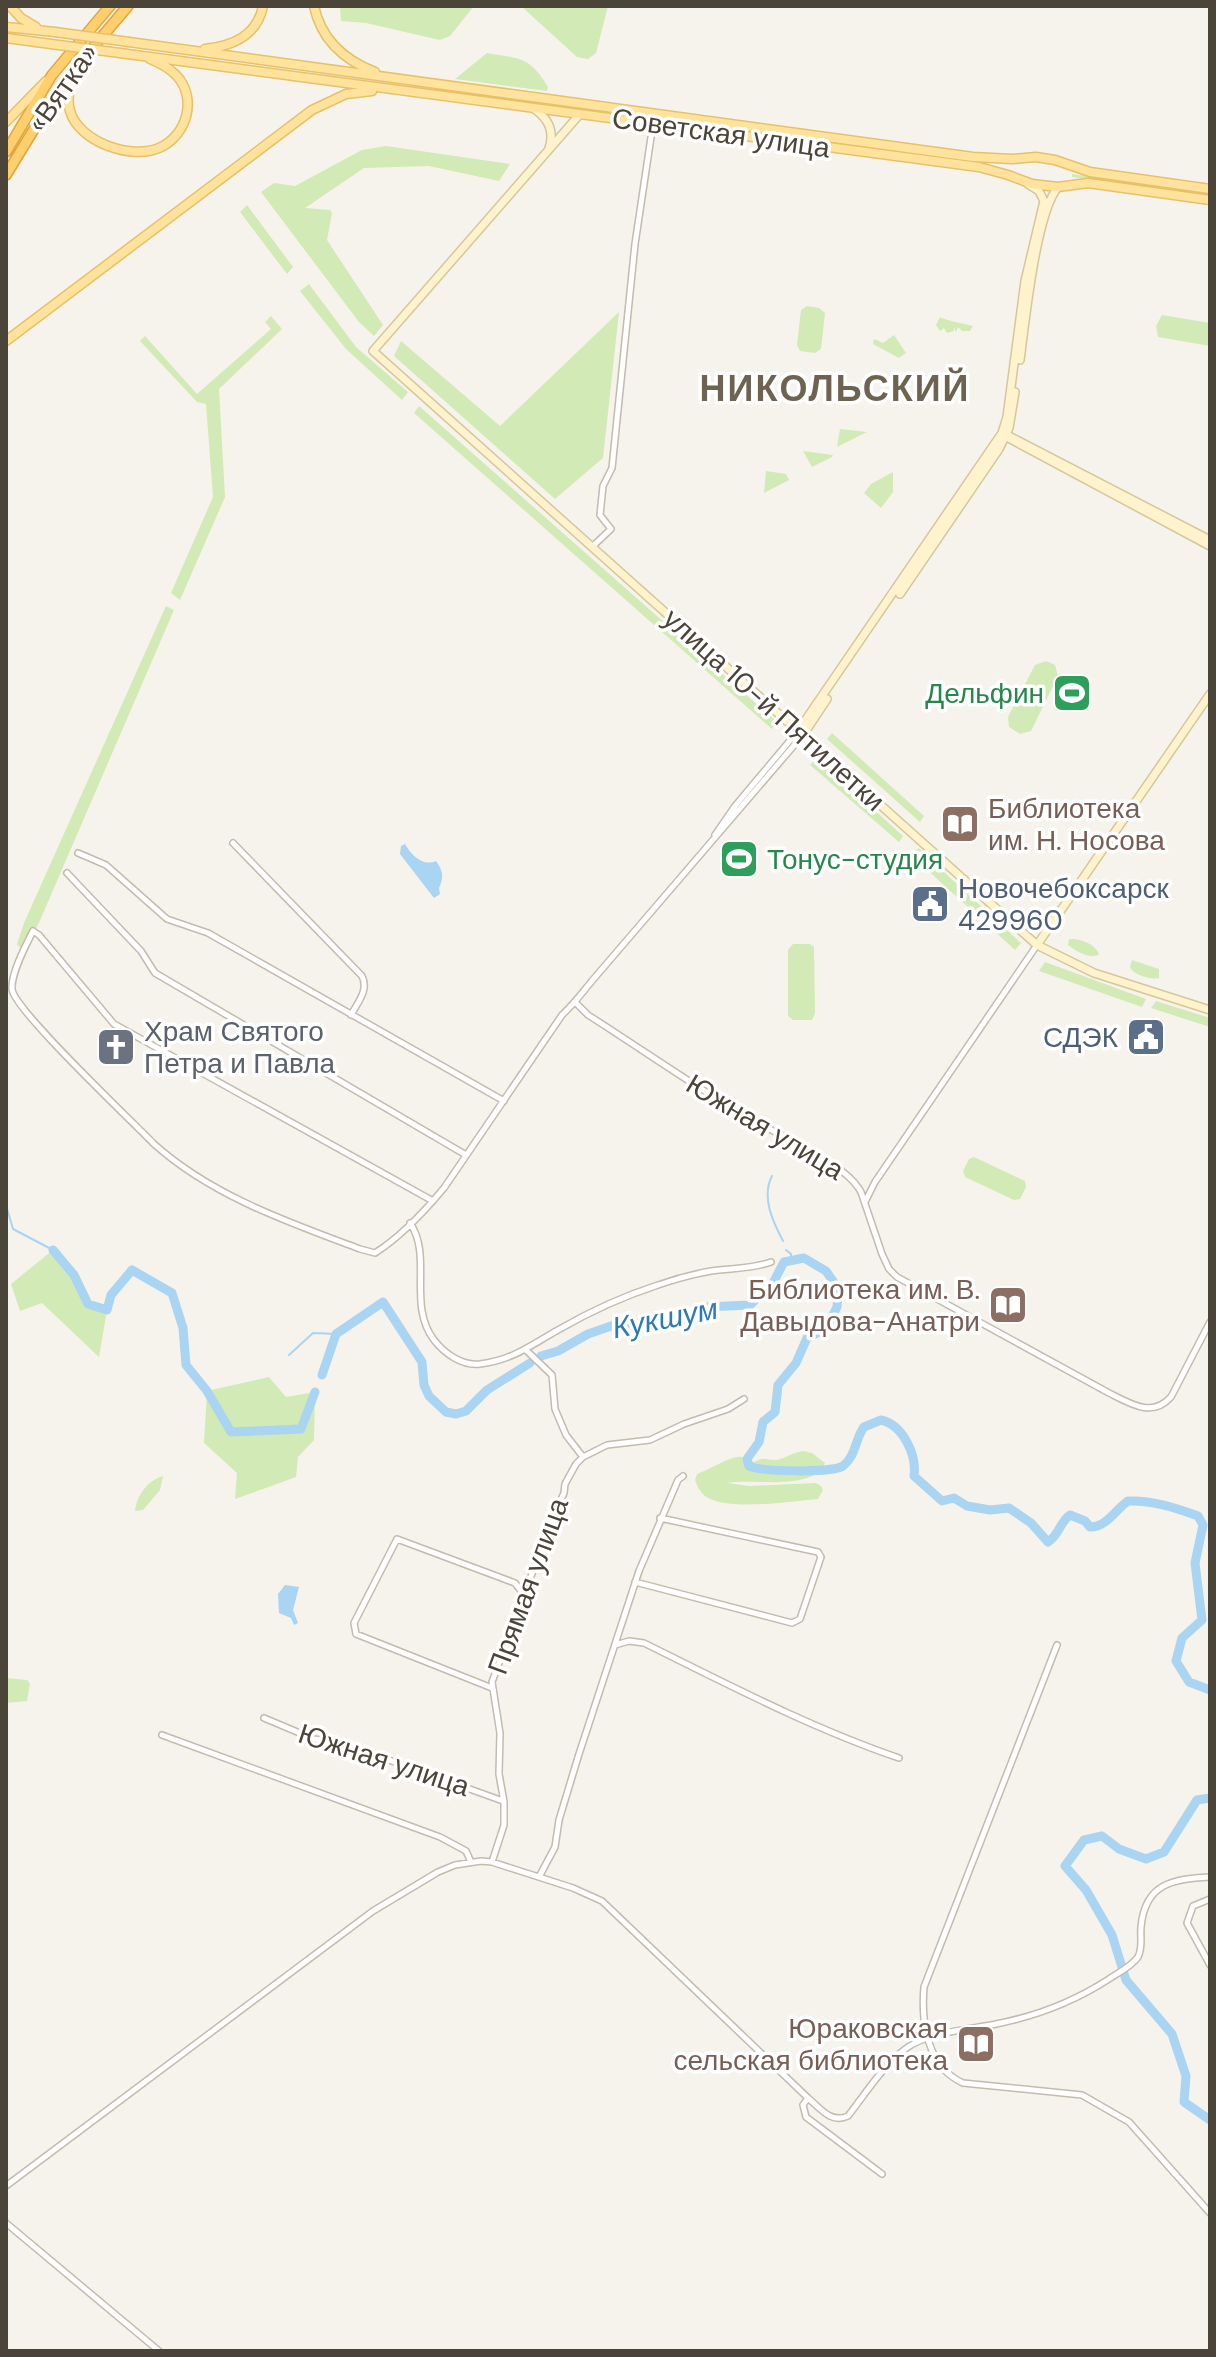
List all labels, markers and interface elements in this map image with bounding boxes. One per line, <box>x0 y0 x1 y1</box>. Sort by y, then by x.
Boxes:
street label: «Вятка» <box>19 36 107 140</box>
street label: Советская улица <box>610 99 833 167</box>
district label: НИКОЛЬСКИЙ <box>700 365 970 412</box>
street label: улица 10-й Пятилетки <box>655 601 893 819</box>
sports icon: Дельфин <box>1051 672 1093 714</box>
place label: Дельфин <box>925 675 1044 712</box>
place label: Библиотека им. Н. Носова <box>988 790 1165 859</box>
library icon: Библиотека им. Н. Носова <box>939 803 981 845</box>
sports icon: Тонус-студия <box>718 838 760 880</box>
place label: Тонус-студия <box>767 841 943 878</box>
place label: Новочебоксарск 429960 <box>958 870 1169 939</box>
public building icon: Новочебоксарск 429960 <box>909 883 951 925</box>
place label: Храм Святого Петра и Павла <box>144 1013 336 1082</box>
public building icon: СДЭК <box>1125 1016 1167 1058</box>
place label: СДЭК <box>1043 1019 1119 1056</box>
church icon: Храм Святого Петра и Павла <box>95 1026 137 1068</box>
street label: Южная улица <box>679 1065 851 1189</box>
place label: Библиотека им. В. Давыдова-Анатри <box>740 1271 980 1340</box>
library icon: Библиотека им. В. Давыдова-Анатри <box>987 1284 1029 1326</box>
water label: Кукшум <box>609 1289 721 1347</box>
street label: Прямая улица <box>479 1492 577 1679</box>
street label: Южная улица <box>294 1715 475 1805</box>
place label: Юраковская сельская библиотека <box>673 2010 948 2079</box>
library icon: Юраковская сельская библиотека <box>955 2023 997 2065</box>

